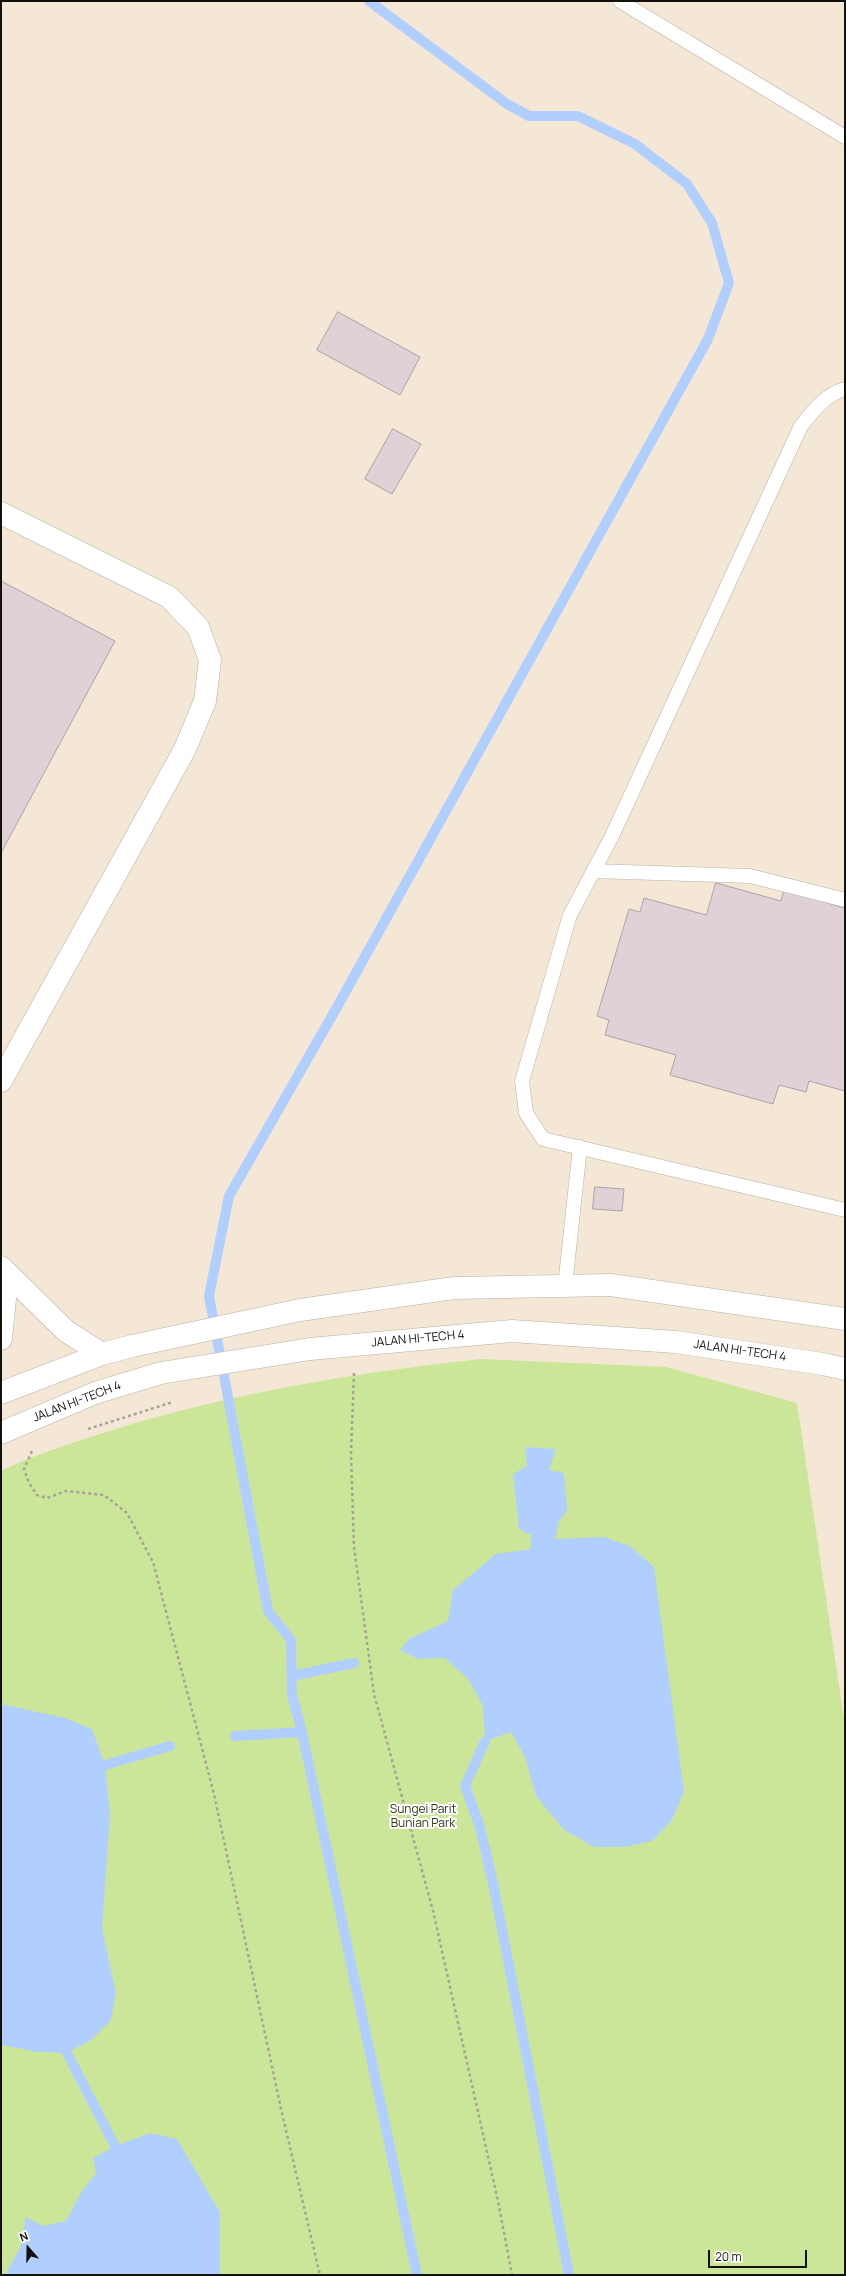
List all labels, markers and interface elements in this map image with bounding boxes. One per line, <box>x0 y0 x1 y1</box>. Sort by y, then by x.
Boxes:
street label: JALAN HI-TECH 4 <box>371 1328 465 1350</box>
street label: JALAN HI-TECH 4 <box>693 1337 787 1365</box>
street label: JALAN HI-TECH 4 <box>31 1379 123 1425</box>
park label: Sungei Parit Bunian Park <box>390 1803 456 1831</box>
north arrow <box>8 2228 48 2268</box>
text: N <box>17 2228 30 2245</box>
scale bar <box>710 2242 809 2268</box>
text: 20 m <box>715 2248 742 2265</box>

